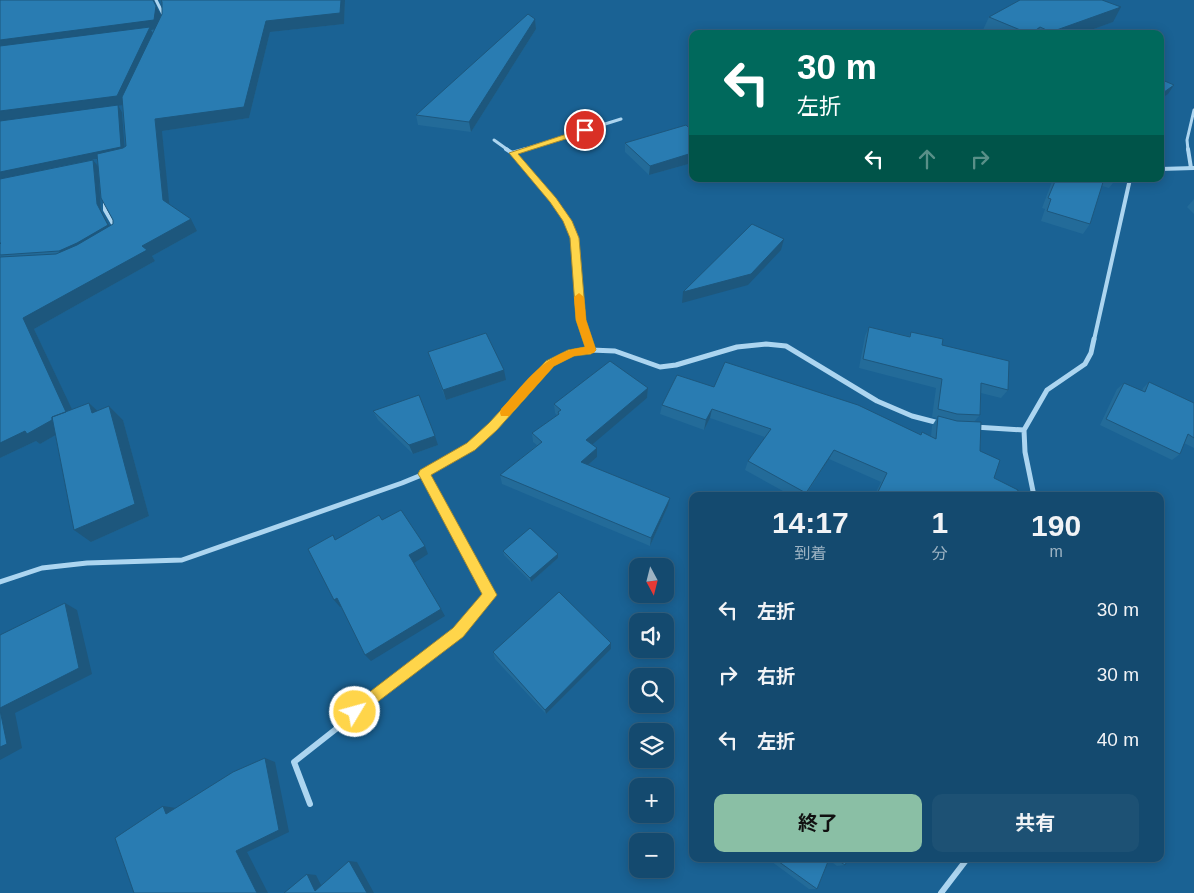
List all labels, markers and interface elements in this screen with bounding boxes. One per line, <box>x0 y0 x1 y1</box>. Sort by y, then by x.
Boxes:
text: 30 m <box>797 47 877 86</box>
icon: left <box>714 50 779 115</box>
text: 左折 <box>797 94 841 119</box>
pin <box>564 109 606 151</box>
icon: arrive <box>571 116 599 144</box>
icon: left <box>860 145 888 173</box>
icon: ahead <box>913 145 941 173</box>
icon: right <box>966 145 994 173</box>
text: 14:17 <box>772 506 849 539</box>
text: 1 <box>931 506 948 539</box>
text: 190 <box>1031 509 1081 542</box>
text: m <box>1049 543 1063 560</box>
text: 到着 <box>794 545 826 562</box>
text: 分 <box>932 545 948 562</box>
north arrow <box>629 558 674 602</box>
map controls <box>629 558 674 878</box>
icon: left <box>714 596 742 624</box>
text: 30 m <box>1097 599 1139 620</box>
text: 左折 <box>757 601 795 622</box>
button: sound <box>629 613 674 658</box>
icon: right <box>714 661 742 689</box>
text: 30 m <box>1097 664 1139 685</box>
text: 右折 <box>757 666 795 687</box>
button: search <box>629 668 674 713</box>
position arrow <box>328 685 380 737</box>
button: layers <box>629 723 674 768</box>
icon: left <box>714 726 742 754</box>
text: 40 m <box>1097 729 1139 750</box>
text: 左折 <box>757 731 795 752</box>
button: + <box>629 778 674 823</box>
button: 終了 <box>714 794 922 852</box>
button: 共有 <box>932 794 1139 852</box>
button: − <box>629 833 674 878</box>

